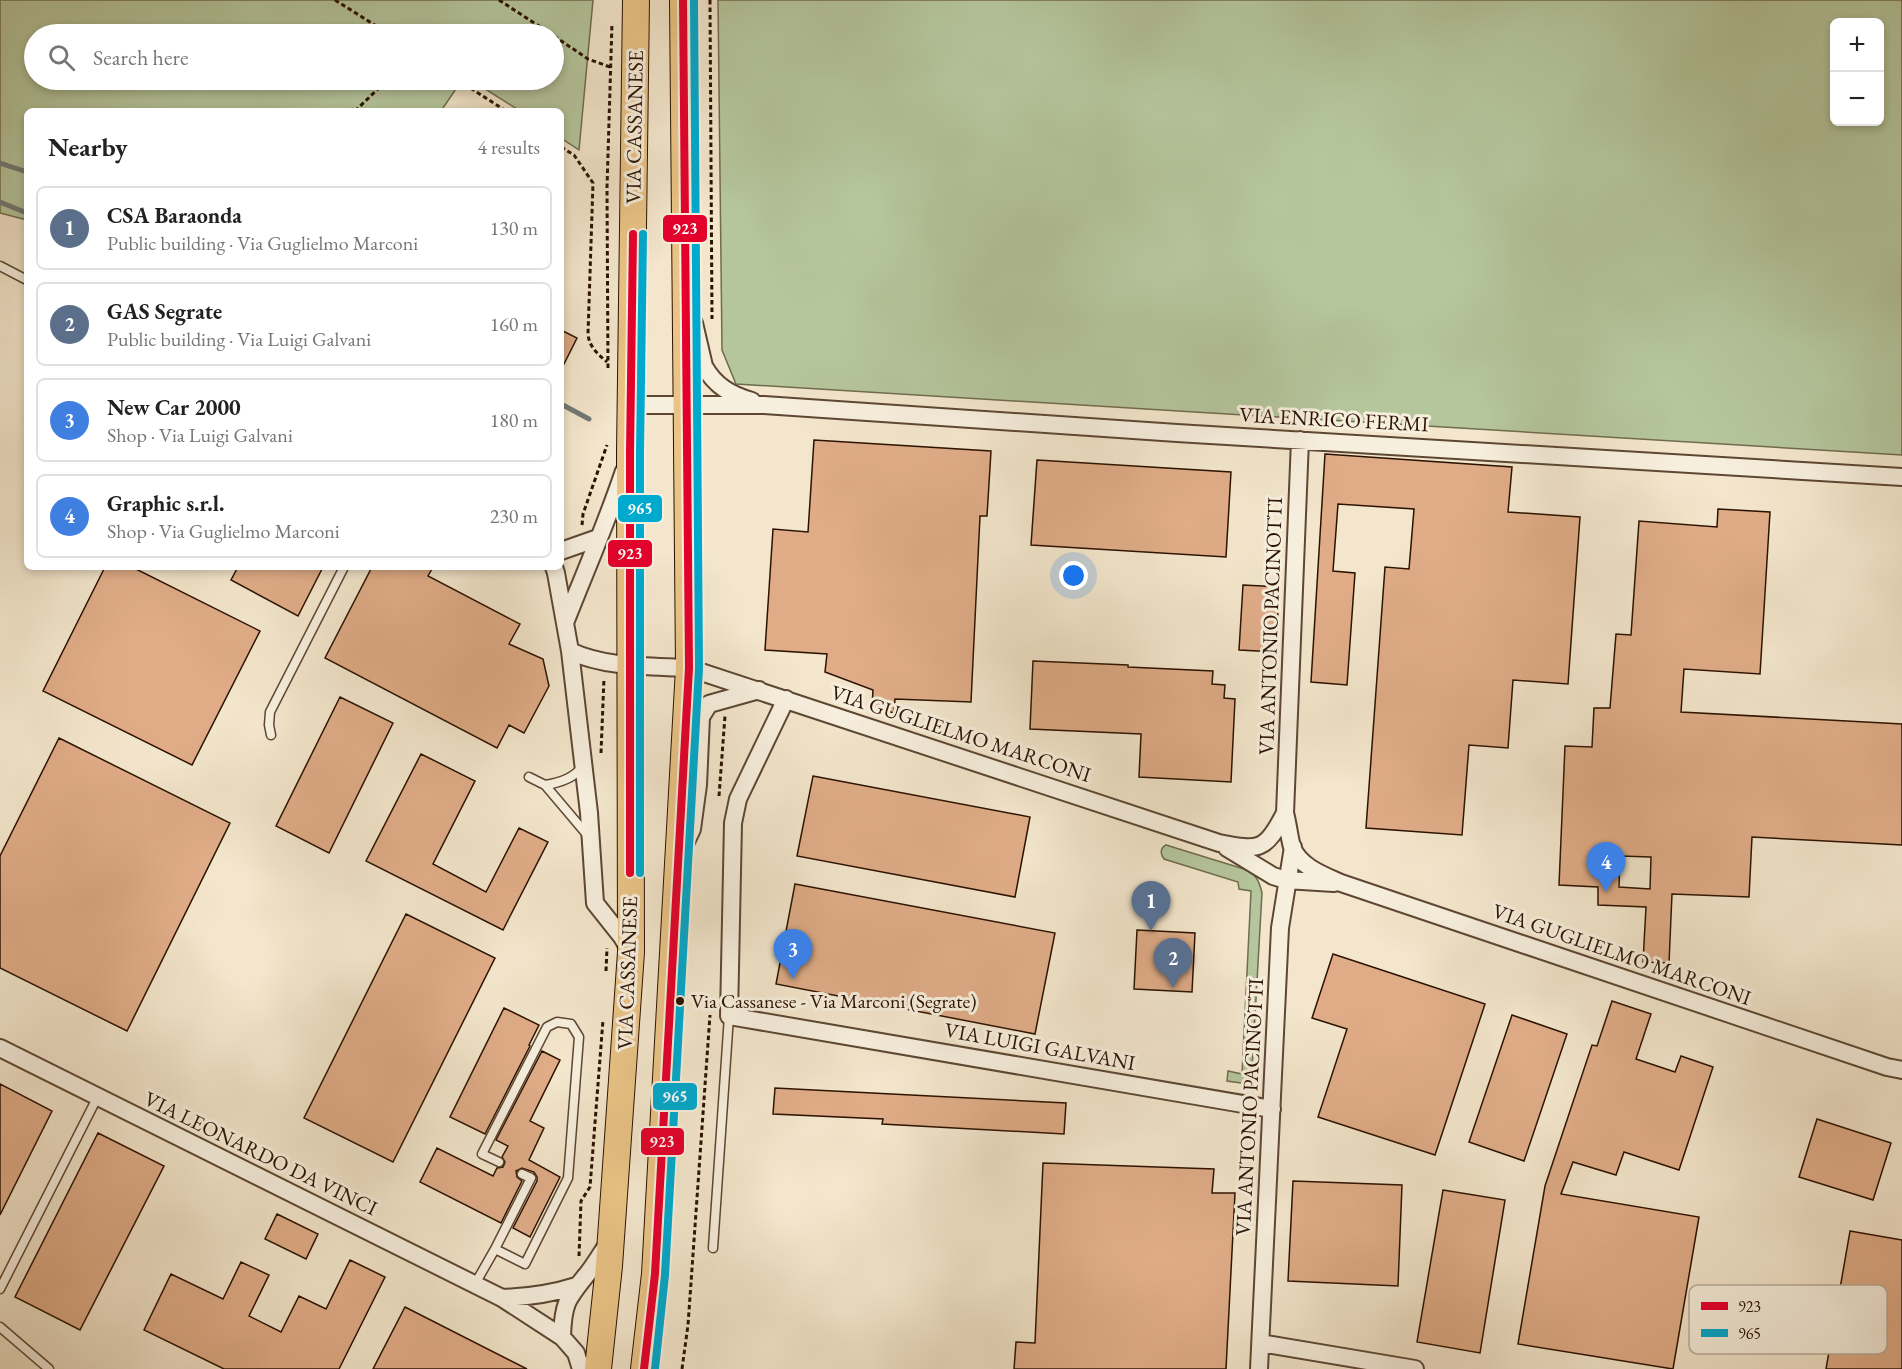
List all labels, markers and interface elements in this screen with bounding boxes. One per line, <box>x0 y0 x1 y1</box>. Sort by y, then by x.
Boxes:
map controls <box>1830 18 1884 126</box>
button: + <box>1830 18 1884 72</box>
search box <box>24 24 564 90</box>
icon: search <box>45 41 78 74</box>
text: Search here <box>93 43 188 72</box>
street label: VIA CASSANESE <box>619 50 649 204</box>
button: − <box>1830 72 1884 126</box>
text: Nearby <box>48 130 128 164</box>
text: 4 results <box>477 134 540 160</box>
text: CSA Baraonda <box>107 201 242 230</box>
line badge: 923 <box>662 214 708 243</box>
text: 1 <box>64 215 75 241</box>
text: 130 m <box>490 215 538 241</box>
text: 923 <box>672 218 698 239</box>
text: Public building · Via Guglielmo Marconi <box>107 230 418 256</box>
text: GAS Segrate <box>107 297 222 326</box>
text: 2 <box>64 311 75 337</box>
text: 160 m <box>490 311 538 337</box>
text: Public building · Via Luigi Galvani <box>107 326 371 352</box>
text: New Car 2000 <box>107 393 241 422</box>
street label: VIA ENRICO FERMI <box>1239 401 1429 437</box>
text: 3 <box>64 407 75 433</box>
text: 180 m <box>490 407 538 433</box>
text: Shop · Via Luigi Galvani <box>107 422 293 448</box>
text: Graphic s.r.l. <box>107 489 224 518</box>
line badge: 965 <box>617 494 663 523</box>
street label: VIA ANTONIO PACINOTTI <box>1252 497 1288 755</box>
text: 965 <box>627 498 653 519</box>
text: 4 <box>64 503 75 529</box>
text: 230 m <box>490 503 538 529</box>
text: Shop · Via Guglielmo Marconi <box>107 518 340 544</box>
line badge: 923 <box>607 539 653 568</box>
text: 923 <box>617 543 643 564</box>
your location <box>1059 561 1088 590</box>
street label: VIA GUGLIELMO MARCONI <box>828 678 1094 788</box>
pin: 4 <box>1586 842 1626 892</box>
pin: 1 <box>1132 882 1170 931</box>
street label: VIA CASSANESE <box>611 896 643 1050</box>
street label: VIA GUGLIELMO MARCONI <box>1489 897 1755 1011</box>
pin: 3 <box>774 930 812 979</box>
pin: 2 <box>1154 938 1192 988</box>
street label: VIA ANTONIO PACINOTTI <box>1229 977 1269 1237</box>
place label: Via Cassanese - Via Marconi (Segrate) <box>691 988 977 1014</box>
marker: Via Cassanese - Via Marconi (Segrate) <box>674 995 686 1007</box>
street label: VIA LUIGI GALVANI <box>942 1016 1138 1076</box>
line badge: 965 <box>652 1082 698 1111</box>
street label: VIA LEONARDO DA VINCI <box>140 1085 382 1221</box>
text: 965 <box>662 1086 688 1107</box>
line badge: 923 <box>640 1127 685 1156</box>
text: 923 <box>649 1131 675 1152</box>
legend <box>1689 1285 1887 1354</box>
text: 923 <box>1738 1296 1761 1317</box>
text: 965 <box>1738 1323 1761 1344</box>

